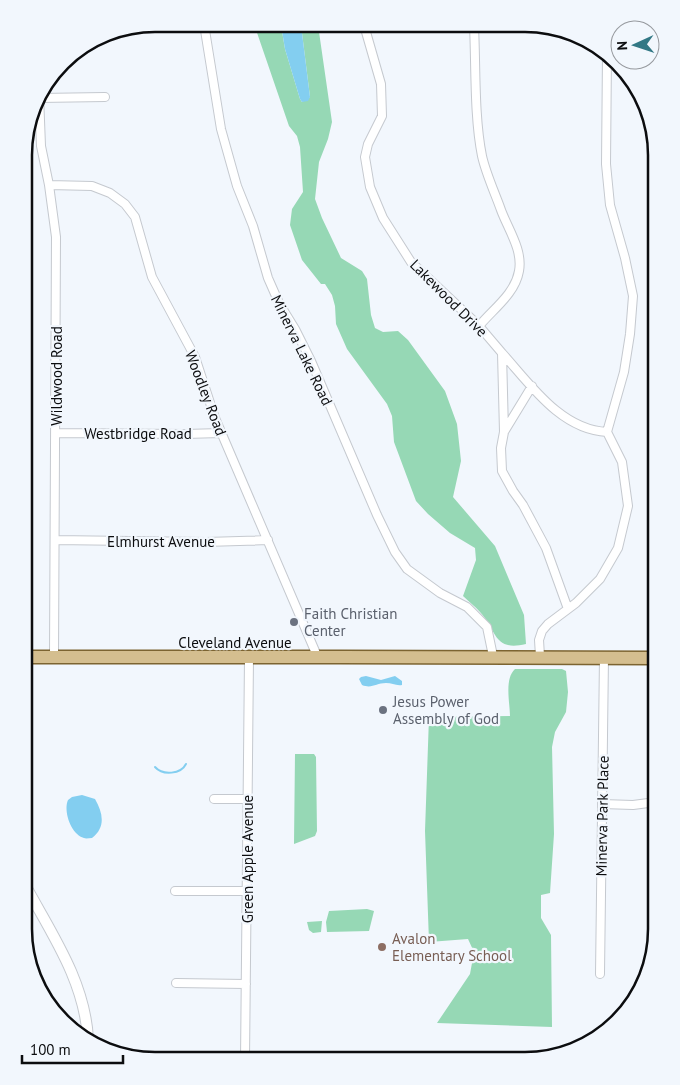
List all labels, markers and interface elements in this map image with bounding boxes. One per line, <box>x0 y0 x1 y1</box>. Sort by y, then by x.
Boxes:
north arrow <box>610 20 660 70</box>
text: N <box>613 41 631 51</box>
street label: Lakewood Drive <box>406 255 492 341</box>
street label: Minerva Lake Road <box>267 292 337 408</box>
street label: Wildwood Road <box>47 326 66 426</box>
street label: Woodley Road <box>181 348 231 438</box>
street label: Westbridge Road <box>84 424 192 443</box>
street label: Elmhurst Avenue <box>107 532 215 551</box>
place label: Faith Christian Center <box>304 604 397 640</box>
marker: Faith Christian Center <box>288 616 300 628</box>
street label: Cleveland Avenue <box>178 633 292 652</box>
place label: Jesus Power Assembly of God <box>392 692 499 728</box>
marker: Jesus Power Assembly of God <box>377 704 389 716</box>
street label: Minerva Park Place <box>591 755 613 877</box>
street label: Green Apple Avenue <box>238 795 257 923</box>
place label: Avalon Elementary School <box>392 929 512 965</box>
marker: Avalon Elementary School <box>376 941 388 953</box>
scale bar <box>22 1032 124 1064</box>
text: 100 m <box>30 1040 71 1059</box>

